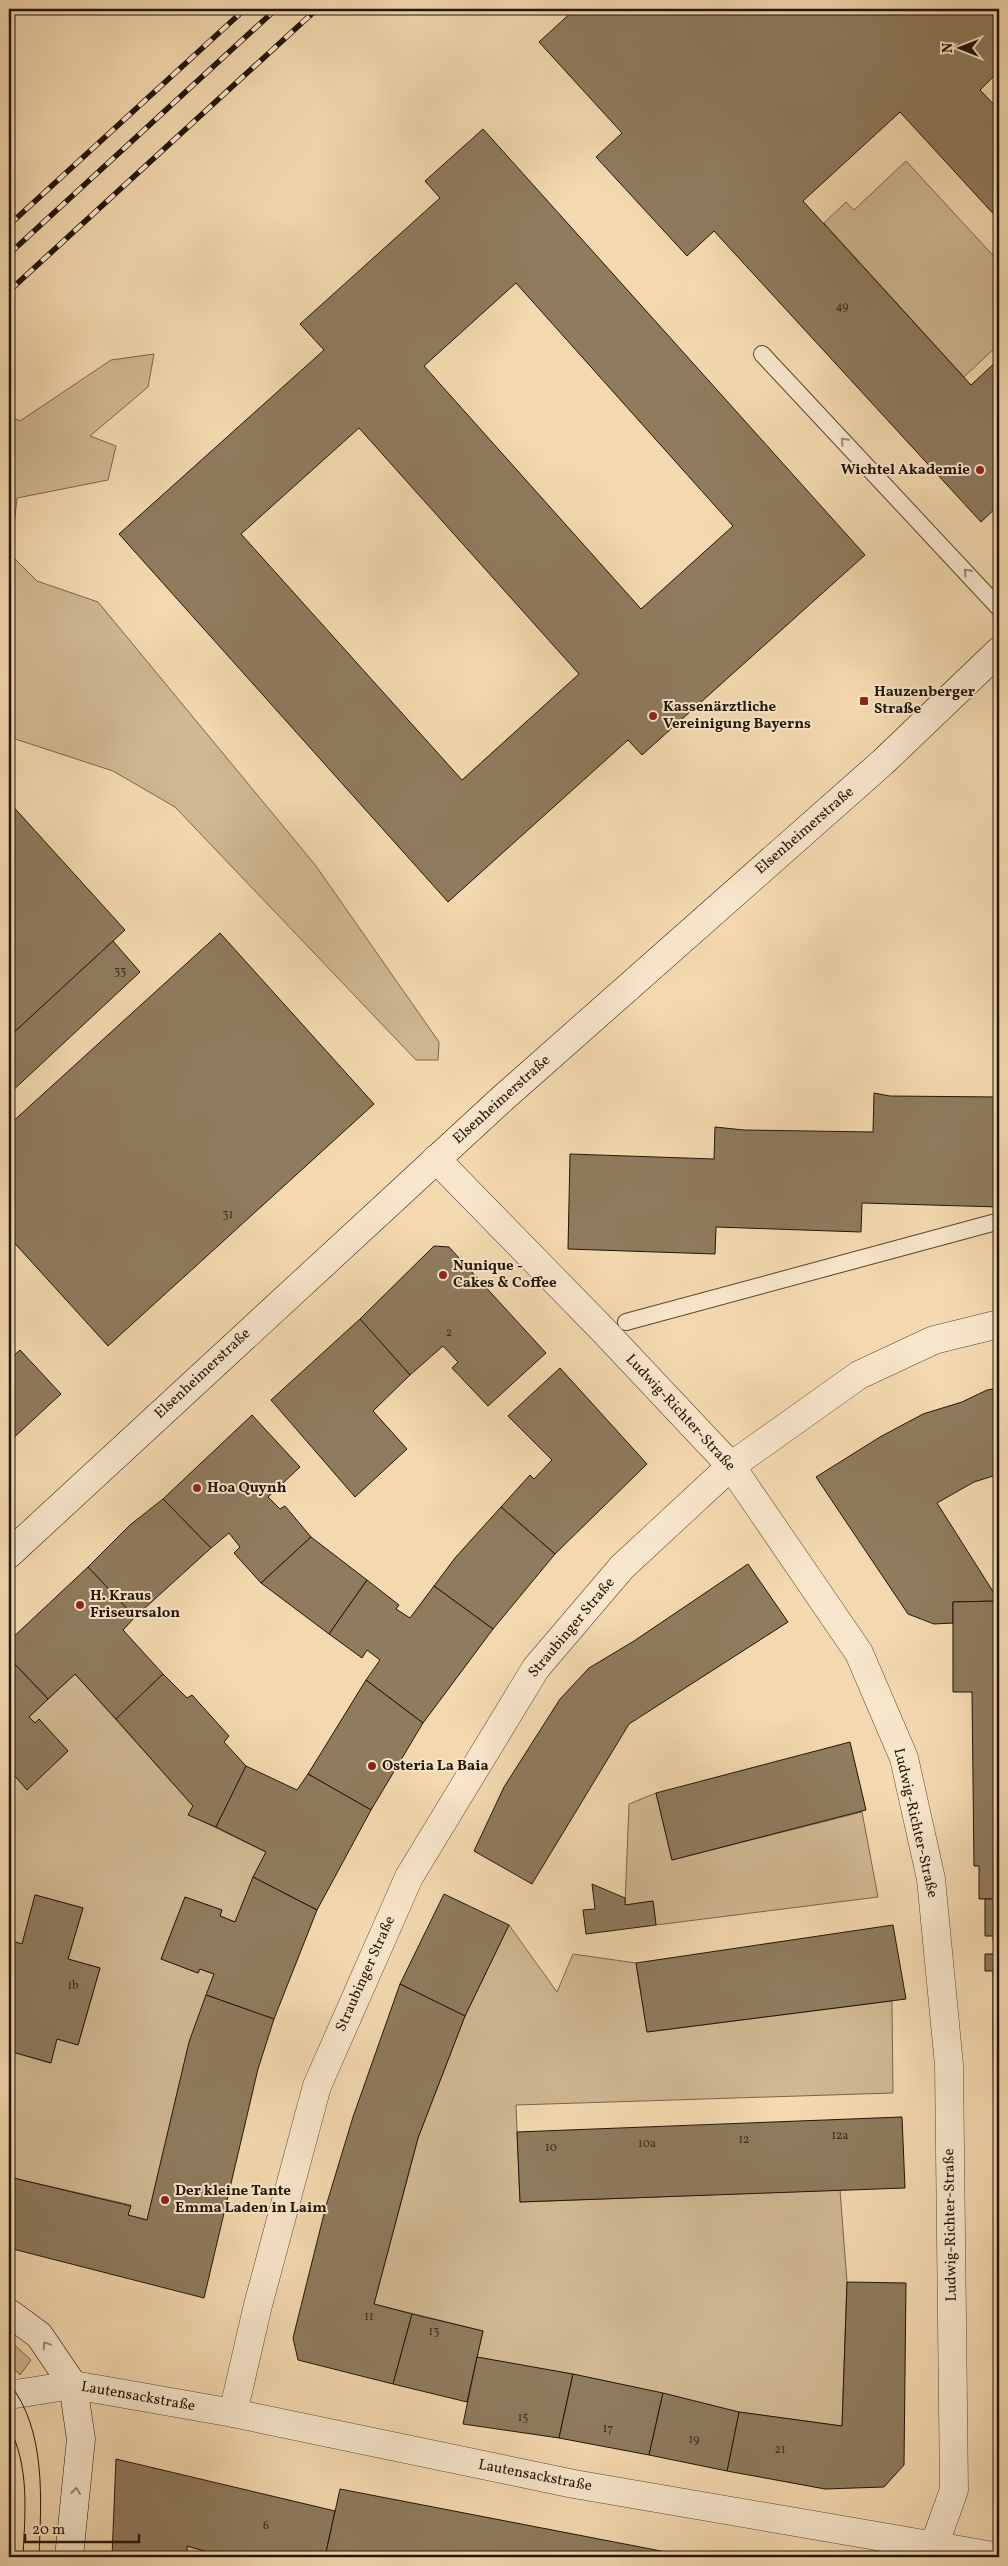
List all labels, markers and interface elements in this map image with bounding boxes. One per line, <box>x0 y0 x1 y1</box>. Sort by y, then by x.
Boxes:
north arrow <box>936 22 986 72</box>
text: N <box>939 43 958 53</box>
house number: 49 <box>835 299 849 315</box>
one-way arrow <box>840 437 849 446</box>
place label: Wichtel Akademie <box>841 460 970 481</box>
marker: Wichtel Akademie <box>974 464 986 476</box>
one-way arrow <box>964 569 973 578</box>
place label: Hauzenberger Straße <box>874 682 975 720</box>
marker: Hauzenberger Straße <box>858 695 870 707</box>
place label: Kassenärztliche Vereinigung Bayerns <box>663 697 811 735</box>
marker: Kassenärztliche Vereinigung Bayerns <box>647 710 659 722</box>
street label: Elsenheimerstraße <box>751 782 859 880</box>
house number: 33 <box>114 964 126 980</box>
street label: Elsenheimerstraße <box>449 1050 555 1150</box>
house number: 31 <box>223 1207 233 1223</box>
place label: Nunique - Cakes & Coffee <box>453 1256 557 1294</box>
marker: Nunique - Cakes & Coffee <box>437 1269 449 1281</box>
street label: Elsenheimerstraße <box>150 1324 256 1424</box>
house number: 2 <box>446 1325 452 1341</box>
street label: Ludwig-Richter-Straße <box>620 1350 740 1476</box>
place label: Hoa Quynh <box>207 1478 287 1499</box>
marker: Hoa Quynh <box>191 1482 203 1494</box>
street label: Straubinger Straße <box>524 1573 620 1683</box>
place label: H. Kraus Friseursalon <box>90 1586 180 1624</box>
marker: H. Kraus Friseursalon <box>74 1599 86 1611</box>
street label: Ludwig-Richter-Straße <box>888 1746 942 1900</box>
place label: Osteria La Baia <box>382 1756 489 1777</box>
marker: Osteria La Baia <box>366 1760 378 1772</box>
street label: Straubinger Straße <box>331 1913 401 2035</box>
house number: 1b <box>67 1978 79 1994</box>
house number: 12a <box>831 2128 849 2144</box>
house number: 12 <box>738 2132 750 2148</box>
house number: 10a <box>638 2136 656 2152</box>
house number: 10 <box>545 2140 557 2156</box>
street label: Ludwig-Richter-Straße <box>939 2148 963 2302</box>
place label: Der kleine Tante Emma Laden in Laim <box>175 2181 327 2219</box>
marker: Der kleine Tante Emma Laden in Laim <box>159 2194 171 2206</box>
house number: 11 <box>364 2309 374 2325</box>
house number: 13 <box>429 2324 439 2340</box>
one-way arrow <box>43 2341 52 2351</box>
street label: Lautensackstraße <box>79 2377 197 2417</box>
house number: 15 <box>518 2410 528 2426</box>
house number: 17 <box>603 2421 613 2437</box>
house number: 19 <box>689 2432 699 2448</box>
house number: 21 <box>774 2442 786 2458</box>
street label: Lautensackstraße <box>476 2455 594 2497</box>
one-way arrow <box>70 2487 81 2495</box>
scale bar <box>25 2511 139 2543</box>
house number: 6 <box>263 2518 269 2534</box>
text: 20 m <box>32 2520 65 2541</box>

